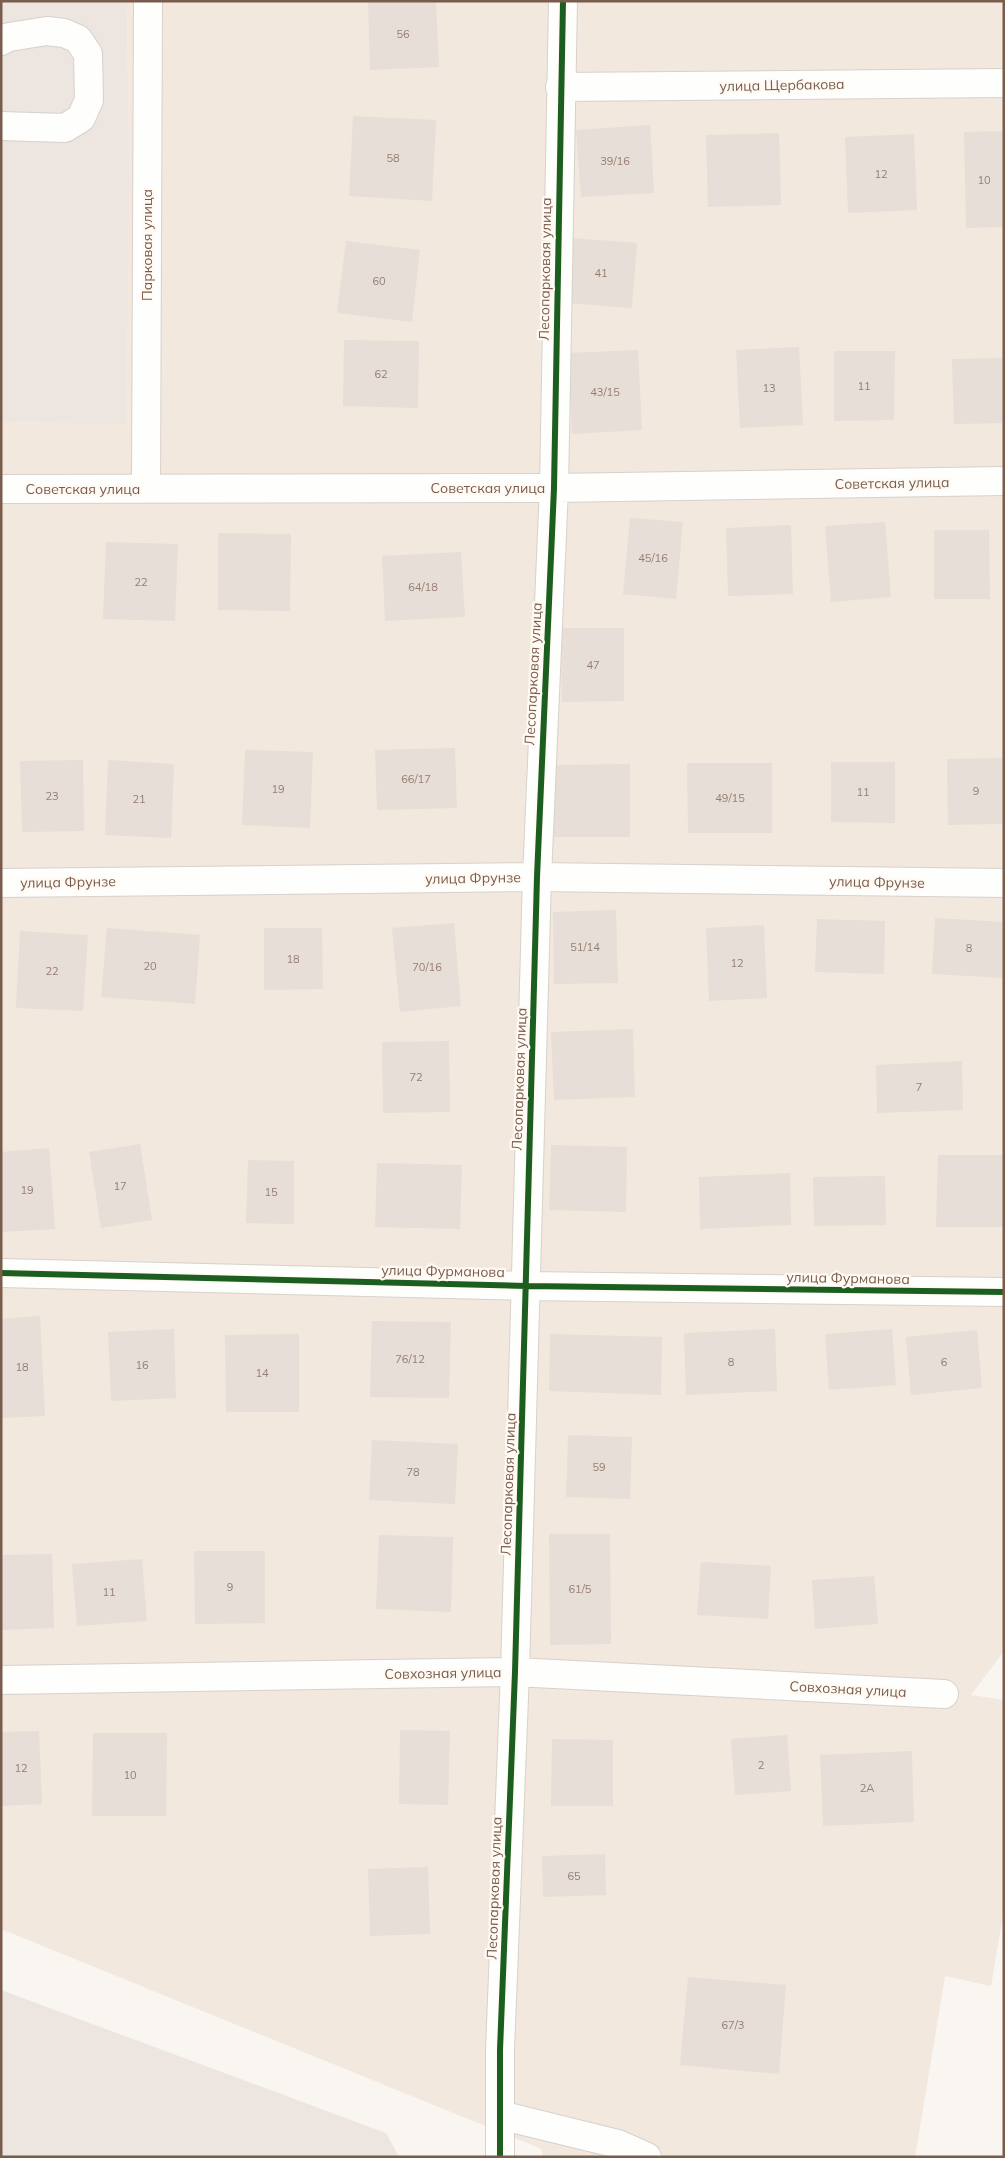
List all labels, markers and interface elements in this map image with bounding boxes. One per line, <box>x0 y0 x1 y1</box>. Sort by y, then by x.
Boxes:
house number: 56 <box>396 27 410 41</box>
street label: улица Щербакова <box>719 75 845 95</box>
house number: 58 <box>386 151 400 165</box>
house number: 39/16 <box>600 154 630 168</box>
house number: 12 <box>874 167 888 181</box>
house number: 10 <box>977 173 991 187</box>
street label: Парковая улица <box>138 189 156 301</box>
street label: Лесопарковая улица <box>535 197 555 341</box>
house number: 41 <box>594 266 608 280</box>
house number: 60 <box>372 274 386 288</box>
house number: 62 <box>374 367 388 381</box>
house number: 11 <box>857 379 871 393</box>
house number: 13 <box>762 381 776 395</box>
house number: 43/15 <box>590 385 620 399</box>
street label: Советская улица <box>834 473 950 493</box>
street label: Советская улица <box>431 479 545 497</box>
street label: Советская улица <box>26 480 140 498</box>
house number: 45/16 <box>638 551 668 565</box>
house number: 22 <box>134 575 148 589</box>
house number: 64/18 <box>408 580 438 594</box>
street label: Лесопарковая улица <box>520 602 546 746</box>
house number: 47 <box>586 658 600 672</box>
house number: 66/17 <box>401 772 431 786</box>
house number: 19 <box>271 782 285 796</box>
house number: 9 <box>973 784 979 798</box>
house number: 11 <box>856 785 870 799</box>
house number: 23 <box>45 789 59 803</box>
house number: 49/15 <box>715 791 745 805</box>
house number: 21 <box>132 792 146 806</box>
street label: улица Фрунзе <box>425 868 521 888</box>
street label: улица Фрунзе <box>20 872 116 892</box>
street label: улица Фрунзе <box>829 872 925 892</box>
house number: 51/14 <box>570 940 600 954</box>
house number: 8 <box>966 941 973 955</box>
house number: 18 <box>286 952 300 966</box>
house number: 12 <box>730 956 744 970</box>
house number: 20 <box>143 959 157 973</box>
house number: 70/16 <box>412 960 442 974</box>
house number: 22 <box>45 964 59 978</box>
street label: Лесопарковая улица <box>508 1007 530 1151</box>
house number: 72 <box>409 1070 423 1084</box>
house number: 7 <box>916 1080 922 1094</box>
house number: 17 <box>113 1179 127 1193</box>
house number: 19 <box>20 1183 34 1197</box>
house number: 15 <box>264 1185 278 1199</box>
street label: улица Фурманова <box>381 1261 505 1281</box>
street label: улица Фурманова <box>786 1268 910 1288</box>
house number: 76/12 <box>395 1352 425 1366</box>
house number: 8 <box>728 1355 735 1369</box>
house number: 6 <box>941 1355 948 1369</box>
house number: 16 <box>135 1358 149 1372</box>
house number: 18 <box>15 1360 29 1374</box>
house number: 14 <box>255 1366 269 1380</box>
street label: Лесопарковая улица <box>497 1412 519 1556</box>
house number: 59 <box>592 1460 606 1474</box>
house number: 78 <box>406 1465 420 1479</box>
house number: 9 <box>227 1580 233 1594</box>
house number: 61/5 <box>569 1582 592 1596</box>
house number: 11 <box>102 1585 116 1599</box>
street label: Совхозная улица <box>384 1663 502 1683</box>
street label: Совхозная улица <box>789 1677 907 1701</box>
house number: 2 <box>758 1758 765 1772</box>
house number: 12 <box>14 1761 28 1775</box>
house number: 10 <box>123 1768 137 1782</box>
house number: 2А <box>860 1781 874 1795</box>
street label: Лесопарковая улица <box>483 1816 505 1960</box>
house number: 65 <box>567 1869 581 1883</box>
house number: 67/3 <box>722 2018 744 2032</box>

